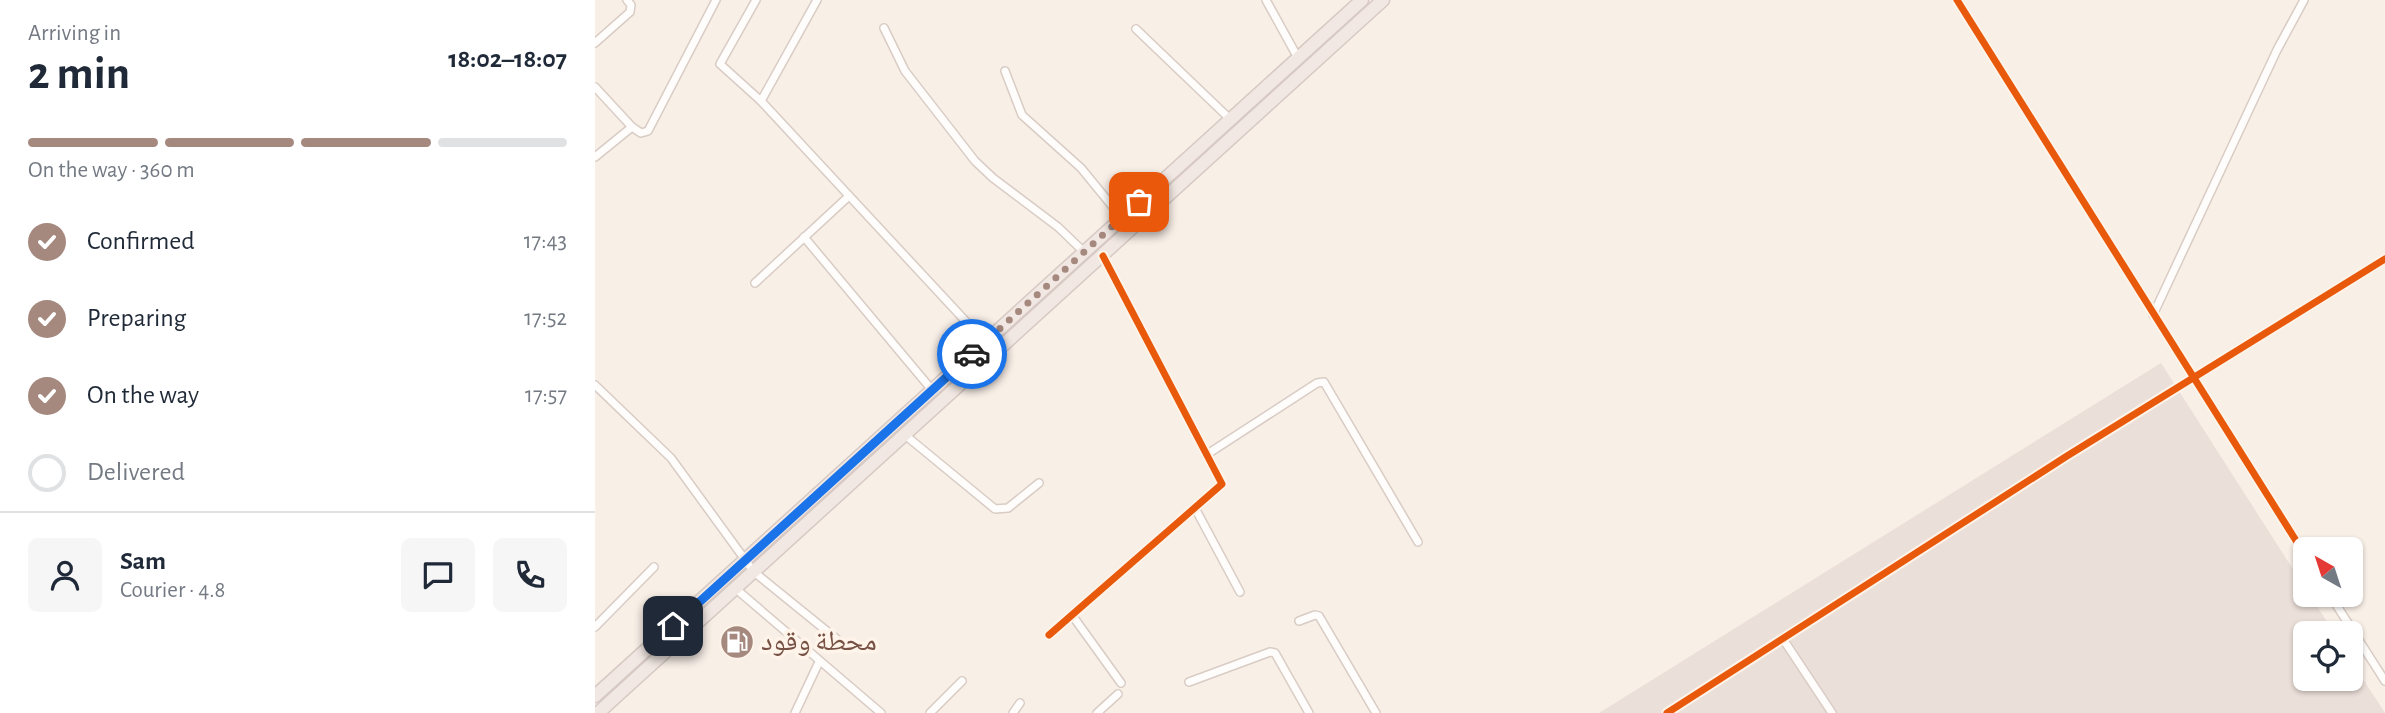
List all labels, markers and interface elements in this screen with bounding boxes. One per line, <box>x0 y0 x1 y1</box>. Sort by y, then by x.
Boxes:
text: Arriving in <box>28 22 121 45</box>
text: 18:02–18:07 <box>448 46 567 72</box>
text: 2 min <box>28 51 130 97</box>
text: On the way · 360 m <box>28 159 195 182</box>
pin <box>1109 172 1169 232</box>
icon: bag <box>1120 183 1158 221</box>
icon: check <box>28 223 66 261</box>
text: Confirmed <box>87 228 195 254</box>
text: 17:43 <box>524 230 567 253</box>
icon: check <box>28 300 66 338</box>
text: Preparing <box>87 305 186 331</box>
text: 17:52 <box>524 307 567 330</box>
courier <box>937 319 1007 389</box>
icon: car <box>953 335 991 373</box>
icon: check <box>28 377 66 415</box>
text: On the way <box>87 382 199 408</box>
text: 17:57 <box>525 384 567 407</box>
text: Delivered <box>87 459 185 485</box>
north arrow <box>2293 537 2363 607</box>
map controls <box>2293 537 2363 691</box>
button: person <box>28 538 102 612</box>
button: chat <box>401 538 475 612</box>
button: phone <box>493 538 567 612</box>
text: Sam <box>120 548 166 574</box>
text: Courier · 4.8 <box>120 579 225 602</box>
pin <box>643 596 703 656</box>
icon: home <box>654 607 692 645</box>
button: locate <box>2293 621 2363 691</box>
fuel station icon: محطة وقود <box>718 623 756 661</box>
place label: محطة وقود <box>761 628 877 656</box>

